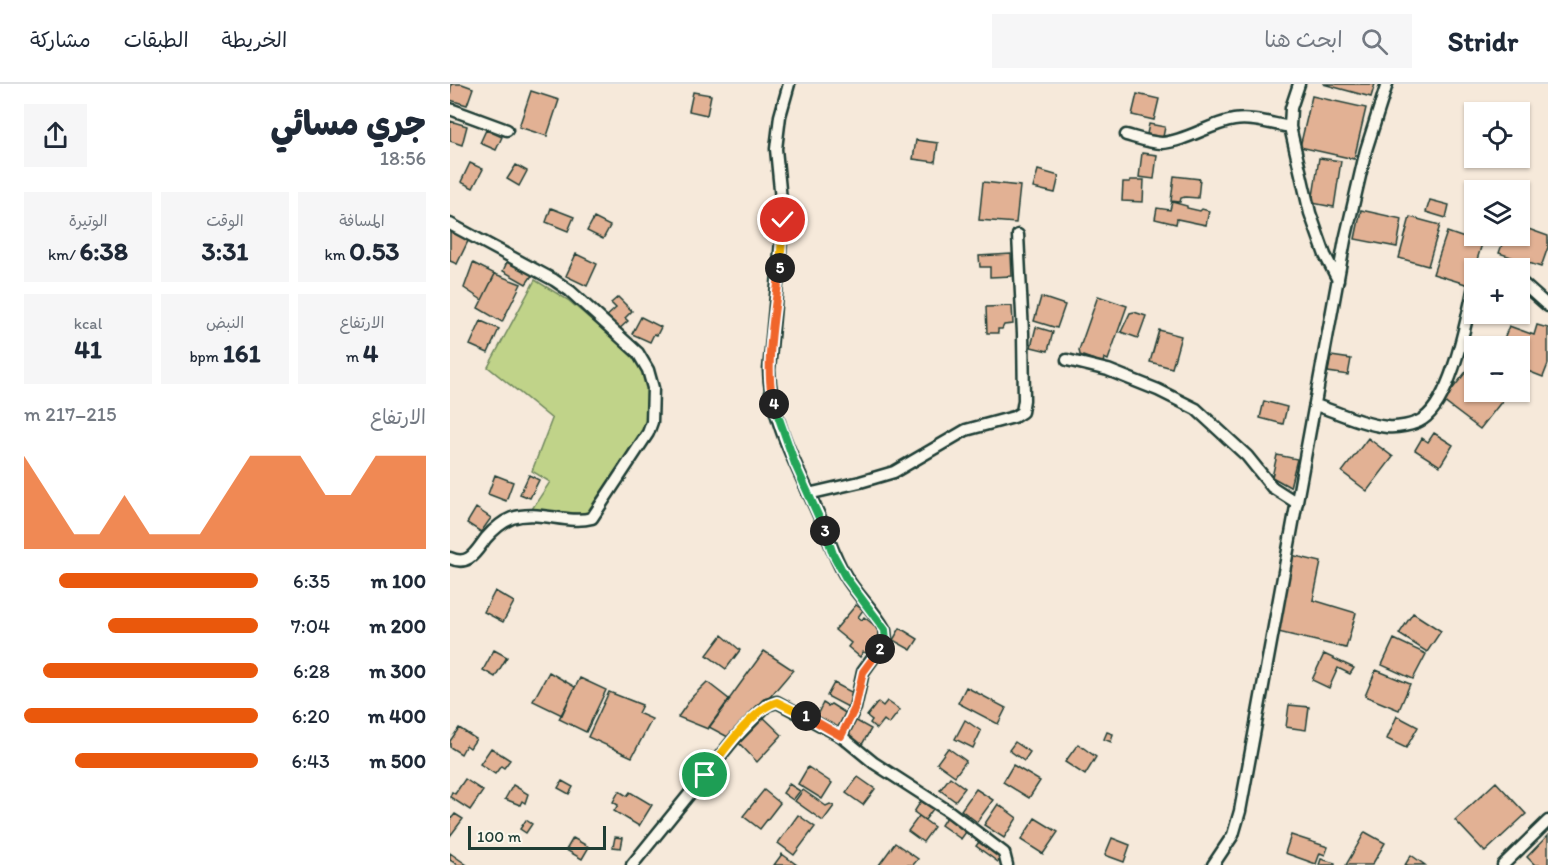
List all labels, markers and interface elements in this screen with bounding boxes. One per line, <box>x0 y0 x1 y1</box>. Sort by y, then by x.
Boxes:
search box <box>992 14 1412 68</box>
text: Stridr <box>1448 24 1518 58</box>
icon: search <box>1358 25 1391 58</box>
text: ابحث هنا <box>1264 26 1343 53</box>
text: مشاركة <box>30 27 91 52</box>
text: الطبقات <box>124 27 189 52</box>
text: الخريطة <box>222 27 287 52</box>
map controls <box>1464 102 1530 402</box>
button: locate <box>1464 102 1530 168</box>
button: share <box>24 104 87 167</box>
text: جري مسائي <box>271 104 426 143</box>
text: 18:56 <box>380 146 426 170</box>
button: layers <box>1464 180 1530 246</box>
pin <box>757 194 808 245</box>
icon: check <box>766 203 799 236</box>
text: الوتيرة <box>69 211 107 230</box>
text: الوقت <box>206 211 244 230</box>
text: المسافة <box>339 211 385 230</box>
text: 6:38 <box>79 235 128 267</box>
text: 3:31 <box>202 235 248 267</box>
text: 0.53 <box>349 235 400 267</box>
text: /km <box>48 245 79 264</box>
text: km <box>325 245 349 264</box>
pin: 5 <box>765 253 795 283</box>
text: 5 <box>776 258 784 277</box>
button: + <box>1464 258 1530 324</box>
text: النبض <box>206 313 244 332</box>
text: الارتفاع <box>340 313 384 332</box>
text: kcal <box>74 314 102 333</box>
text: 41 <box>74 333 102 365</box>
button: − <box>1464 336 1530 402</box>
text: 161 <box>223 337 261 369</box>
text: 4 <box>363 337 378 369</box>
text: bpm <box>189 347 223 366</box>
text: m <box>346 347 363 366</box>
pin: 4 <box>759 389 789 419</box>
text: 4 <box>769 394 779 413</box>
text: 215–217 m <box>24 402 117 426</box>
text: الارتفاع <box>370 405 426 429</box>
pin: 3 <box>810 516 840 546</box>
text: 3 <box>821 521 829 540</box>
text: 6:35 <box>293 569 330 593</box>
text: 100 m <box>371 569 426 593</box>
text: 7:04 <box>291 614 330 638</box>
text: 200 m <box>370 614 426 638</box>
pin: 2 <box>865 634 895 664</box>
text: 2 <box>876 639 884 658</box>
text: 6:28 <box>293 659 330 683</box>
text: 300 m <box>369 659 426 683</box>
pin: 1 <box>791 701 821 731</box>
text: 6:20 <box>292 704 330 728</box>
text: 400 m <box>368 704 426 728</box>
text: 1 <box>802 706 810 725</box>
text: 6:43 <box>292 749 330 773</box>
text: 500 m <box>370 749 426 773</box>
pin <box>679 749 730 800</box>
icon: arrive <box>688 758 721 791</box>
scale bar <box>468 823 606 850</box>
text: 100 m <box>477 827 521 846</box>

